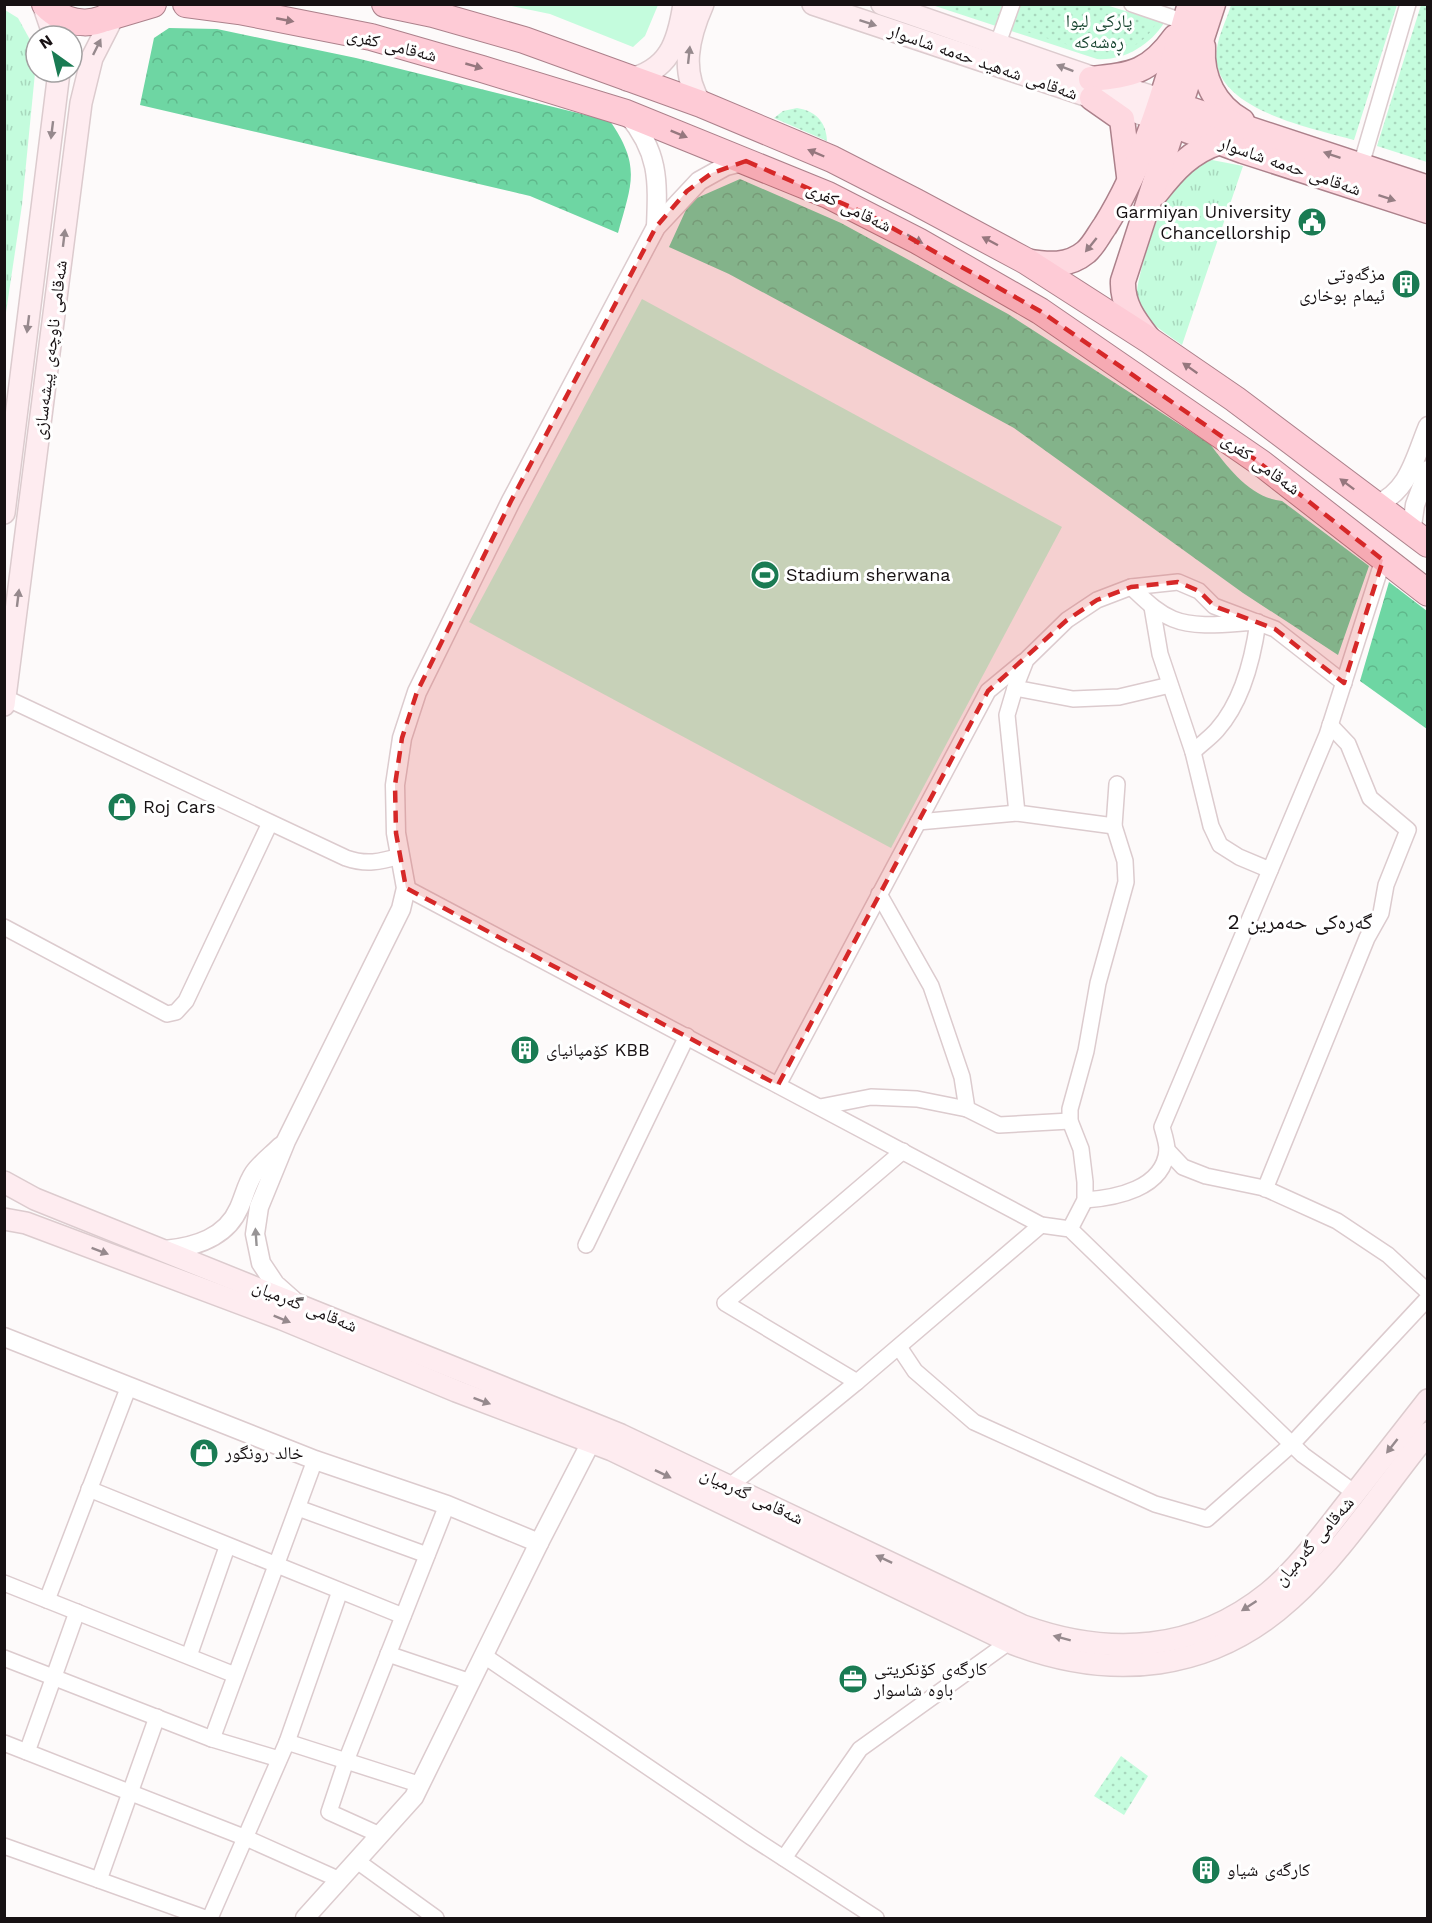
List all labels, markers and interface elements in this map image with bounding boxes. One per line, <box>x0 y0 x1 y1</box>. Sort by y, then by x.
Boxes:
park label: پارکی لیوا ڕەشەکە <box>1066 10 1132 56</box>
one-way arrow <box>276 16 295 25</box>
one-way arrow <box>859 19 877 28</box>
street label: شەقامی شەهید حەمە شاسوار <box>884 19 1081 105</box>
street label: شەقامی کفری <box>345 23 439 67</box>
north arrow <box>24 24 84 84</box>
text: N <box>36 31 56 53</box>
one-way arrow <box>92 38 102 55</box>
one-way arrow <box>684 45 694 64</box>
one-way arrow <box>465 62 483 71</box>
one-way arrow <box>1055 63 1073 73</box>
one-way arrow <box>47 121 57 140</box>
one-way arrow <box>670 130 688 140</box>
street label: شەقامی حەمە شاسوار <box>1215 131 1364 201</box>
one-way arrow <box>808 148 825 157</box>
one-way arrow <box>1323 150 1341 160</box>
street label: شەقامی کفری <box>803 177 895 237</box>
one-way arrow <box>1378 194 1396 203</box>
place label: Garmiyan University Chancellorship <box>1116 201 1292 243</box>
public building icon: Garmiyan University Chancellorship <box>1296 206 1328 238</box>
one-way arrow <box>59 228 69 247</box>
one-way arrow <box>906 234 923 244</box>
one-way arrow <box>981 236 998 246</box>
one-way arrow <box>1085 237 1098 252</box>
street label: شەقامی ناوچەی پیشەسازی <box>28 259 72 441</box>
place label: مزگەوتی ئیمام بوخاری <box>1299 263 1385 307</box>
building icon: مزگەوتی ئیمام بوخاری <box>1390 268 1422 300</box>
one-way arrow <box>23 314 33 333</box>
one-way arrow <box>1182 363 1198 374</box>
street label: شەقامی کفری <box>1217 428 1305 500</box>
one-way arrow <box>1339 478 1355 490</box>
sports icon: Stadium sherwana <box>749 559 781 591</box>
place label: Stadium sherwana <box>786 564 950 585</box>
one-way arrow <box>14 588 23 607</box>
shop icon: Roj Cars <box>106 791 138 823</box>
place label: Roj Cars <box>143 796 215 817</box>
district label: گەرەکی حەمرین 2 <box>1228 909 1373 935</box>
building icon: کۆمپانیای KBB <box>509 1034 541 1066</box>
place label: کۆمپانیای KBB <box>546 1039 650 1061</box>
one-way arrow <box>251 1227 261 1246</box>
one-way arrow <box>91 1246 109 1256</box>
street label: شەقامی گەرمیان <box>249 1275 361 1337</box>
one-way arrow <box>273 1315 291 1324</box>
one-way arrow <box>473 1396 491 1406</box>
shop icon: خالد رونگور <box>188 1437 220 1469</box>
one-way arrow <box>1385 1438 1398 1454</box>
place label: خالد رونگور <box>224 1442 303 1463</box>
street label: شەقامی گەرمیان <box>697 1463 807 1529</box>
one-way arrow <box>654 1469 671 1478</box>
street label: شەقامی گەرمیان <box>1269 1492 1359 1590</box>
one-way arrow <box>876 1555 893 1564</box>
one-way arrow <box>1240 1601 1257 1612</box>
one-way arrow <box>1053 1633 1071 1643</box>
place label: کارگەی کۆنکریتی باوە شاسوار <box>873 1658 988 1701</box>
office icon: کارگەی کۆنکریتی باوە شاسوار <box>837 1663 869 1695</box>
building icon: کارگەی شیاو <box>1190 1854 1222 1886</box>
place label: کارگەی شیاو <box>1227 1859 1311 1881</box>

